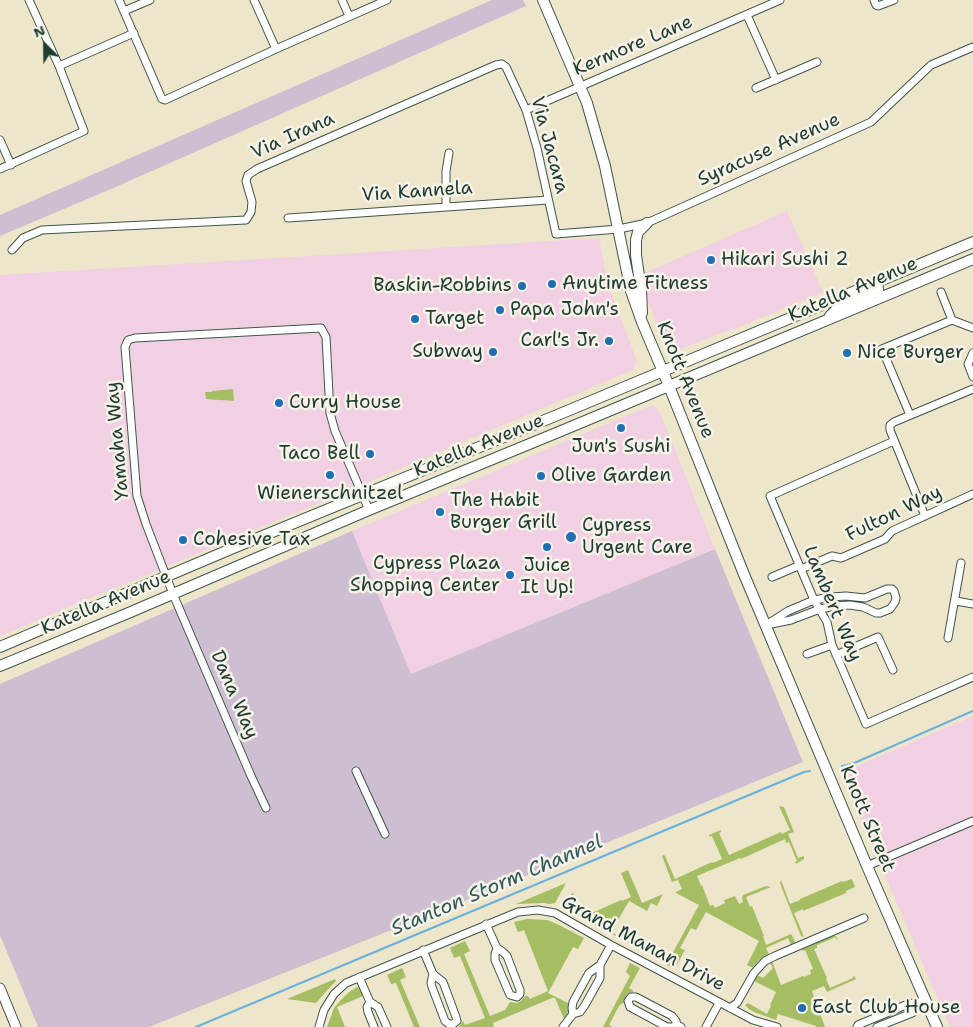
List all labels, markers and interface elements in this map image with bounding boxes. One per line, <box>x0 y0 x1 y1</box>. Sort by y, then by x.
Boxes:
street label: Kermore Lane <box>570 11 696 81</box>
north arrow <box>20 20 70 70</box>
text: N <box>31 21 48 42</box>
street label: Via Jacara <box>525 94 573 196</box>
street label: Via Irana <box>248 107 338 165</box>
street label: Syracuse Avenue <box>694 108 844 192</box>
street label: Via Kannela <box>361 177 473 207</box>
place label: Hikari Sushi 2 <box>721 249 849 271</box>
street label: Katella Avenue <box>785 252 921 328</box>
marker: Hikari Sushi 2 <box>705 254 717 266</box>
place label: Anytime Fitness <box>562 273 708 295</box>
place label: Baskin-Robbins <box>373 275 512 297</box>
marker: Anytime Fitness <box>546 278 558 290</box>
marker: Baskin-Robbins <box>516 280 528 292</box>
place label: Papa John's <box>510 299 619 321</box>
marker: Papa John's <box>494 304 506 316</box>
place label: Target <box>425 308 484 330</box>
marker: Target <box>409 313 421 325</box>
street label: Knott Avenue <box>651 318 719 442</box>
place label: Carl's Jr. <box>521 330 599 352</box>
marker: Carl's Jr. <box>603 335 615 347</box>
place label: Subway <box>412 341 483 363</box>
place label: Nice Burger <box>857 342 964 364</box>
marker: Subway <box>487 346 499 358</box>
marker: Nice Burger <box>841 347 853 359</box>
street label: Yamaha Way <box>101 381 135 501</box>
place label: Curry House <box>289 392 401 414</box>
marker: Curry House <box>273 397 285 409</box>
street label: Katella Avenue <box>411 410 547 482</box>
marker: Jun's Sushi <box>615 422 627 434</box>
place label: Jun's Sushi <box>571 436 671 458</box>
place label: Taco Bell <box>279 443 360 465</box>
marker: Taco Bell <box>364 448 376 460</box>
place label: Olive Garden <box>551 465 671 487</box>
marker: Wienerschnitzel <box>324 469 336 481</box>
marker: Olive Garden <box>535 470 547 482</box>
street label: Fulton Way <box>842 481 946 547</box>
place label: Wienerschnitzel <box>257 483 403 505</box>
place label: The Habit Burger Grill <box>450 490 557 534</box>
marker: The Habit Burger Grill <box>434 506 446 518</box>
place label: Cypress Urgent Care <box>582 515 693 559</box>
place label: Cohesive Tax <box>193 529 310 551</box>
marker: Cypress Urgent Care <box>564 530 578 544</box>
marker: Cohesive Tax <box>177 534 189 546</box>
marker: Juice It Up! <box>541 541 553 553</box>
street label: Lambert Way <box>797 543 867 665</box>
place label: Cypress Plaza Shopping Center <box>350 553 500 597</box>
place label: Juice It Up! <box>520 555 574 599</box>
street label: Katella Avenue <box>38 565 174 641</box>
marker: Cypress Plaza Shopping Center <box>504 569 516 581</box>
street label: Dana Way <box>205 647 263 743</box>
street label: Knott Street <box>834 762 900 876</box>
water label: Stanton Storm Channel <box>388 830 606 942</box>
street label: Grand Manan Drive <box>557 891 729 997</box>
place label: East Club House <box>812 997 960 1019</box>
marker: East Club House <box>796 1002 808 1014</box>

